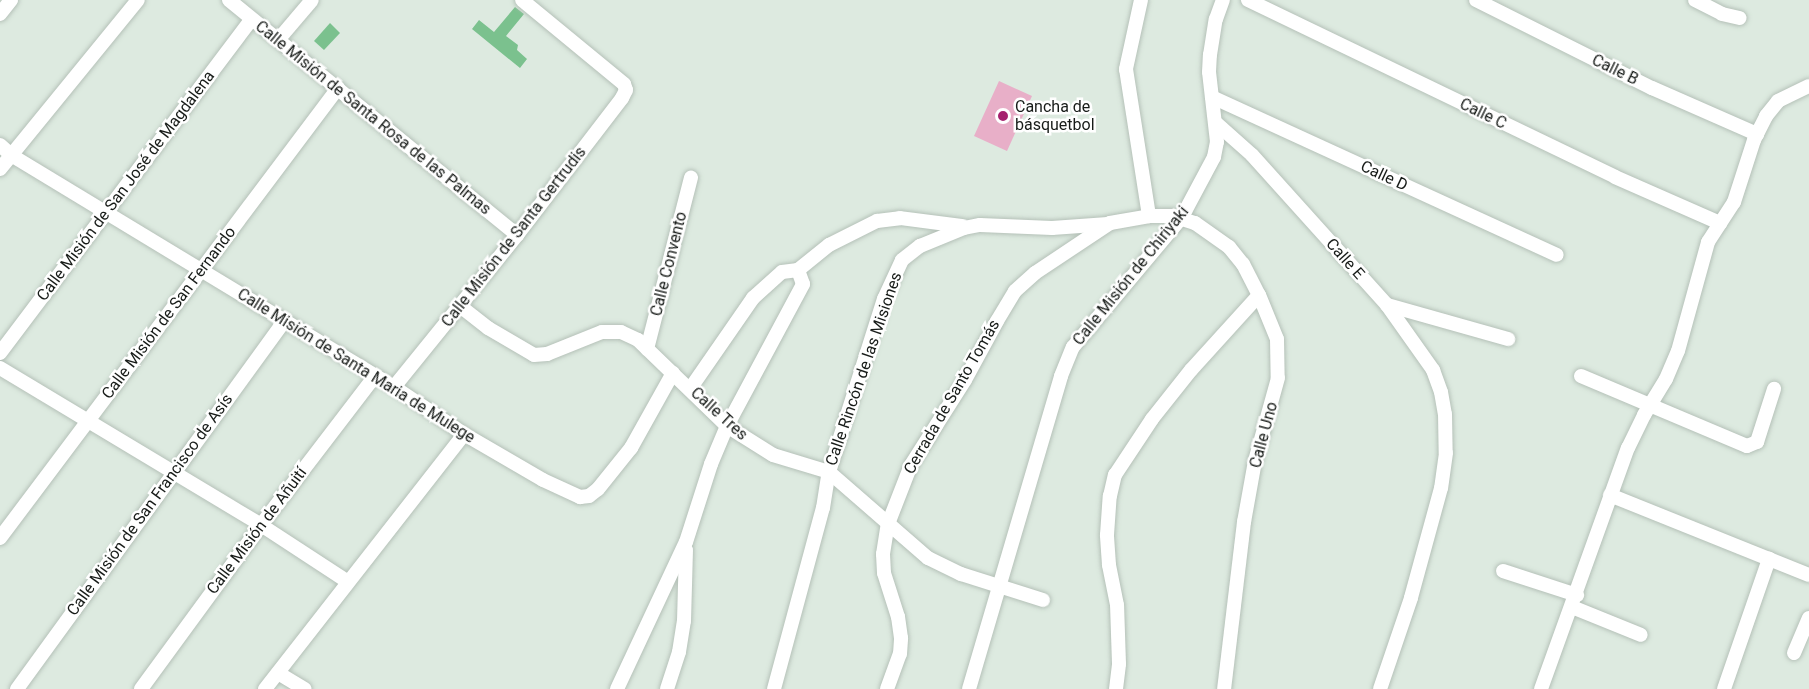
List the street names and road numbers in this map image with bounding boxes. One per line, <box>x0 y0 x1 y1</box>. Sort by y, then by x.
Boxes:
street label: Calle Misión de Santa Rosa de las Palmas <box>251 17 495 219</box>
street label: Calle B <box>1589 51 1641 89</box>
street label: Calle Misión de San José de Magdalena <box>33 67 219 305</box>
street label: Calle C <box>1456 94 1510 134</box>
street label: Calle Misión de Santa Gertrudis <box>438 143 590 331</box>
street label: Calle D <box>1357 157 1411 195</box>
street label: Calle Misión de Chiriyaki <box>1069 203 1193 349</box>
street label: Calle Convento <box>647 210 691 318</box>
street label: Calle Misión de San Fernando <box>98 223 240 403</box>
street label: Calle E <box>1322 235 1368 283</box>
street label: Calle Rincón de las Misiones <box>822 270 906 468</box>
street label: Calle Misión de Santa Maria de Mulege <box>234 285 478 447</box>
street label: Cerrada de Santo Tomás <box>900 316 1004 478</box>
street label: Calle Tres <box>686 383 752 445</box>
street label: Calle Misión de San Francisco de Asís <box>63 390 237 620</box>
street label: Calle Uno <box>1246 400 1282 470</box>
street label: Calle Misión de Añuití <box>203 464 311 598</box>

